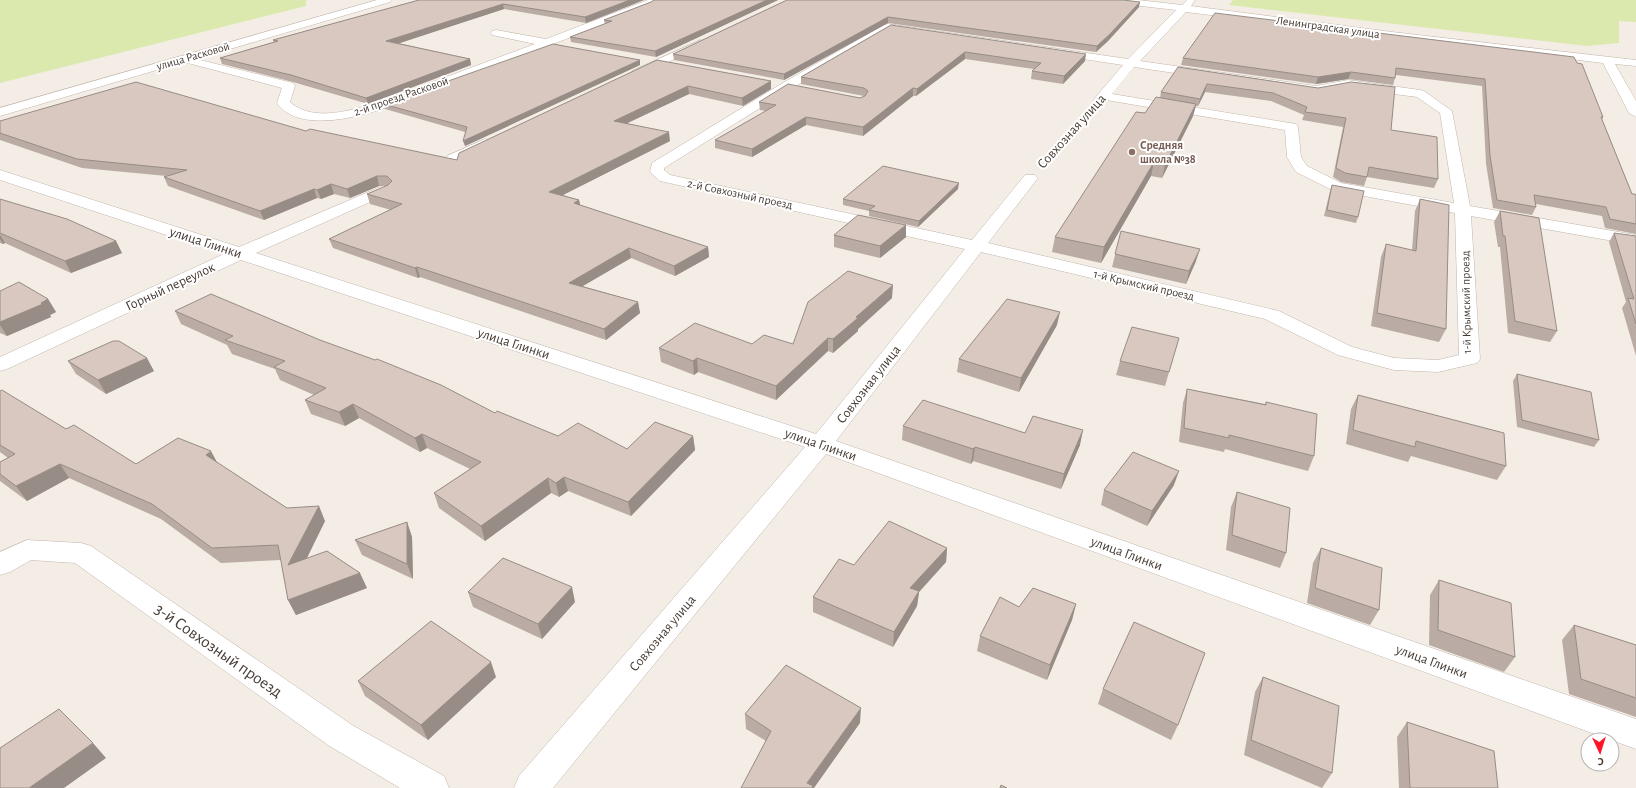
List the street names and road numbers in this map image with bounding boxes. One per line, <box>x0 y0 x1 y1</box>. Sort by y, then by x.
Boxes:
street label: Ленинградская улица <box>1275 14 1381 41</box>
street label: улица Расковой <box>154 40 231 73</box>
street label: 2-й проезд Расковой <box>352 74 450 118</box>
street label: Совхозная улица <box>1035 91 1109 172</box>
street label: 2-й Совхозный проезд <box>686 177 794 211</box>
street label: улица Глинки <box>167 224 244 261</box>
street label: 1-й Крымский проезд <box>1459 250 1473 354</box>
street label: Горный переулок <box>124 260 218 314</box>
street label: 1-й Крымский проезд <box>1092 268 1196 302</box>
street label: улица Глинки <box>475 325 552 362</box>
street label: Совхозная улица <box>834 342 904 426</box>
street label: улица Глинки <box>782 426 858 464</box>
street label: улица Глинки <box>1088 534 1164 573</box>
street label: Совхозная улица <box>627 592 699 674</box>
street label: 3-й Совхозный проезд <box>152 600 286 701</box>
street label: улица Глинки <box>1393 642 1469 681</box>

